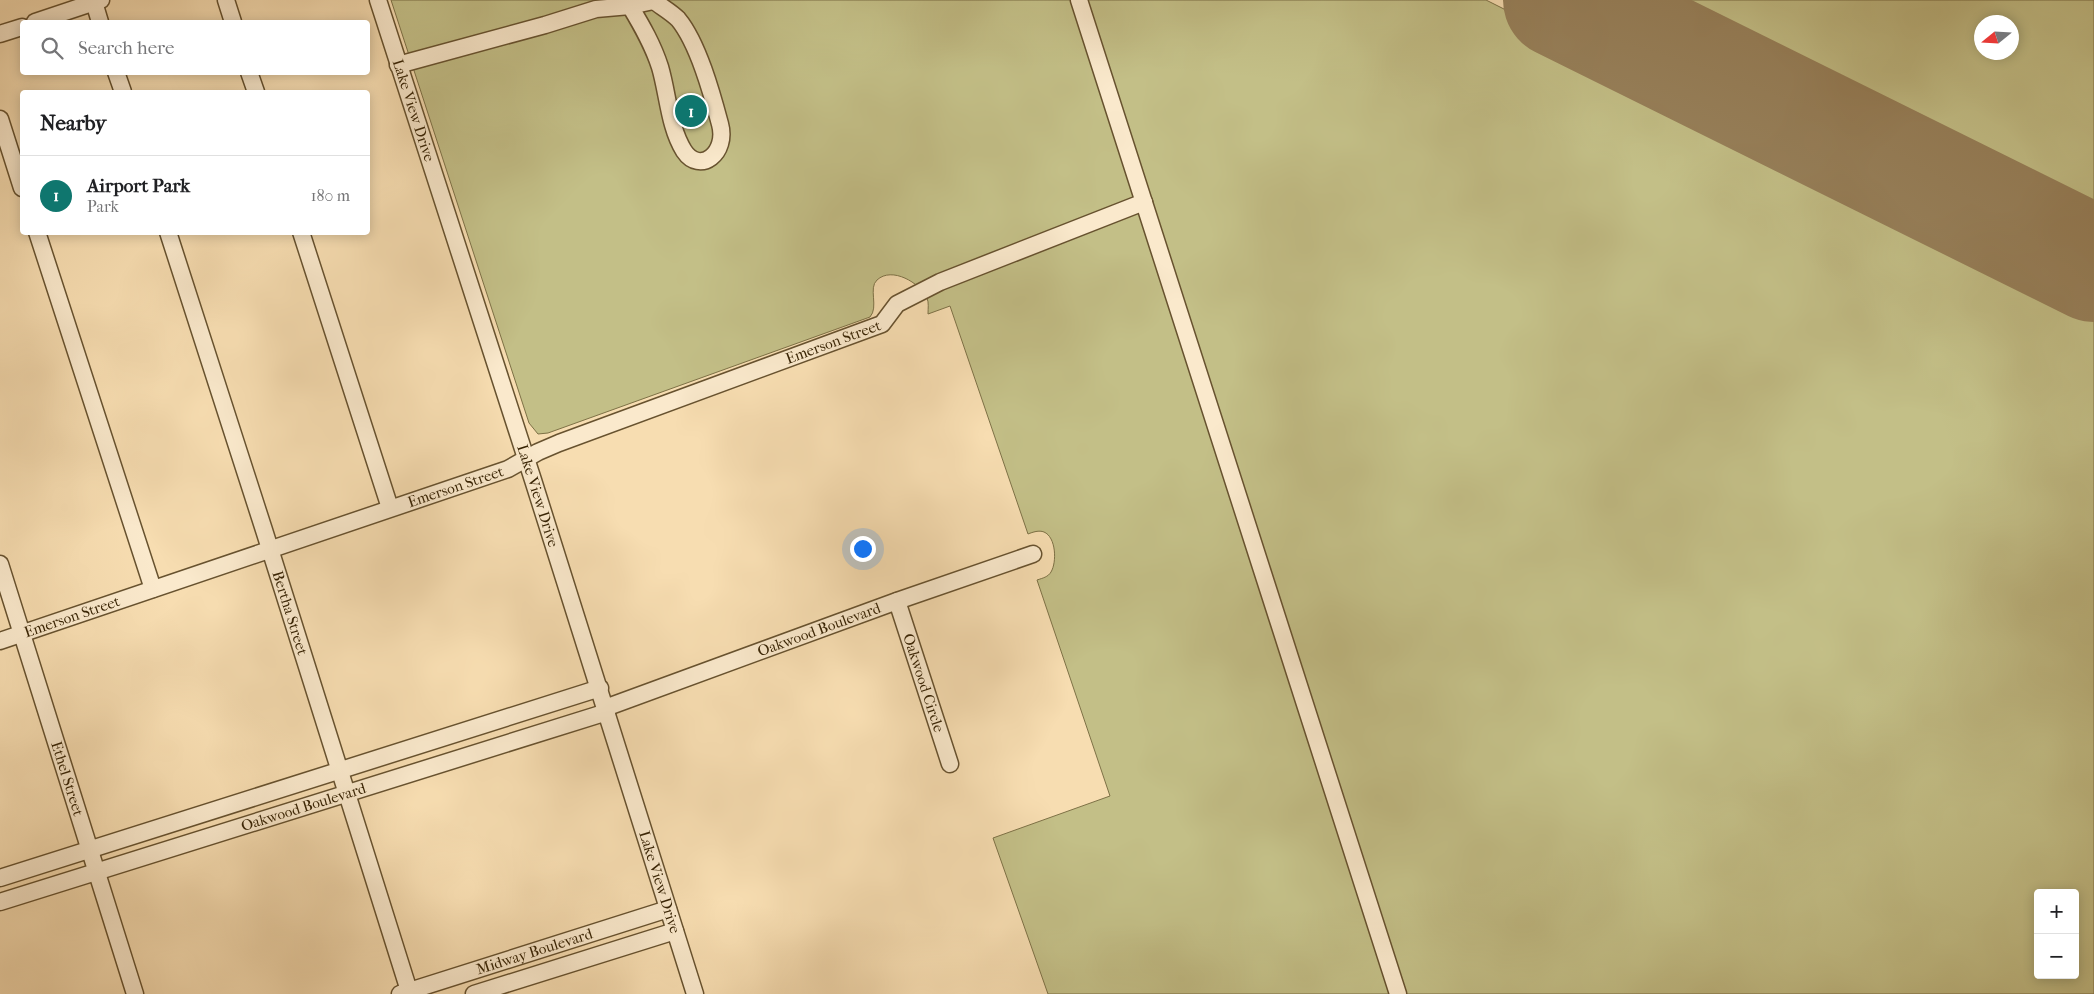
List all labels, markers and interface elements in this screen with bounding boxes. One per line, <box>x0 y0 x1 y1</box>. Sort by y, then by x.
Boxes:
north arrow <box>1974 15 2019 60</box>
search box <box>20 20 370 75</box>
icon: search <box>38 34 66 62</box>
text: Search here <box>78 37 174 59</box>
street label: Lake View Drive <box>389 57 439 164</box>
pin: 1 <box>675 92 707 130</box>
text: Nearby <box>40 111 106 135</box>
text: Airport Park <box>87 175 190 197</box>
text: 1 <box>53 186 59 205</box>
text: 180 m <box>311 186 350 205</box>
text: Park <box>87 197 119 216</box>
street label: Emerson Street <box>783 316 884 368</box>
street label: Lake View Drive <box>513 442 563 550</box>
street label: Emerson Street <box>405 462 506 511</box>
your location <box>850 536 876 562</box>
street label: Bertha Street <box>268 569 312 658</box>
street label: Emerson Street <box>22 592 123 641</box>
street label: Oakwood Boulevard <box>755 598 884 660</box>
street label: Oakwood Circle <box>899 631 948 735</box>
street label: Ethel Street <box>47 739 88 819</box>
street label: Oakwood Boulevard <box>239 779 369 835</box>
street label: Lake View Drive <box>635 829 685 936</box>
map controls <box>2034 889 2079 979</box>
button: + <box>2034 889 2079 934</box>
street label: Midway Boulevard <box>474 924 595 978</box>
button: − <box>2034 934 2079 979</box>

